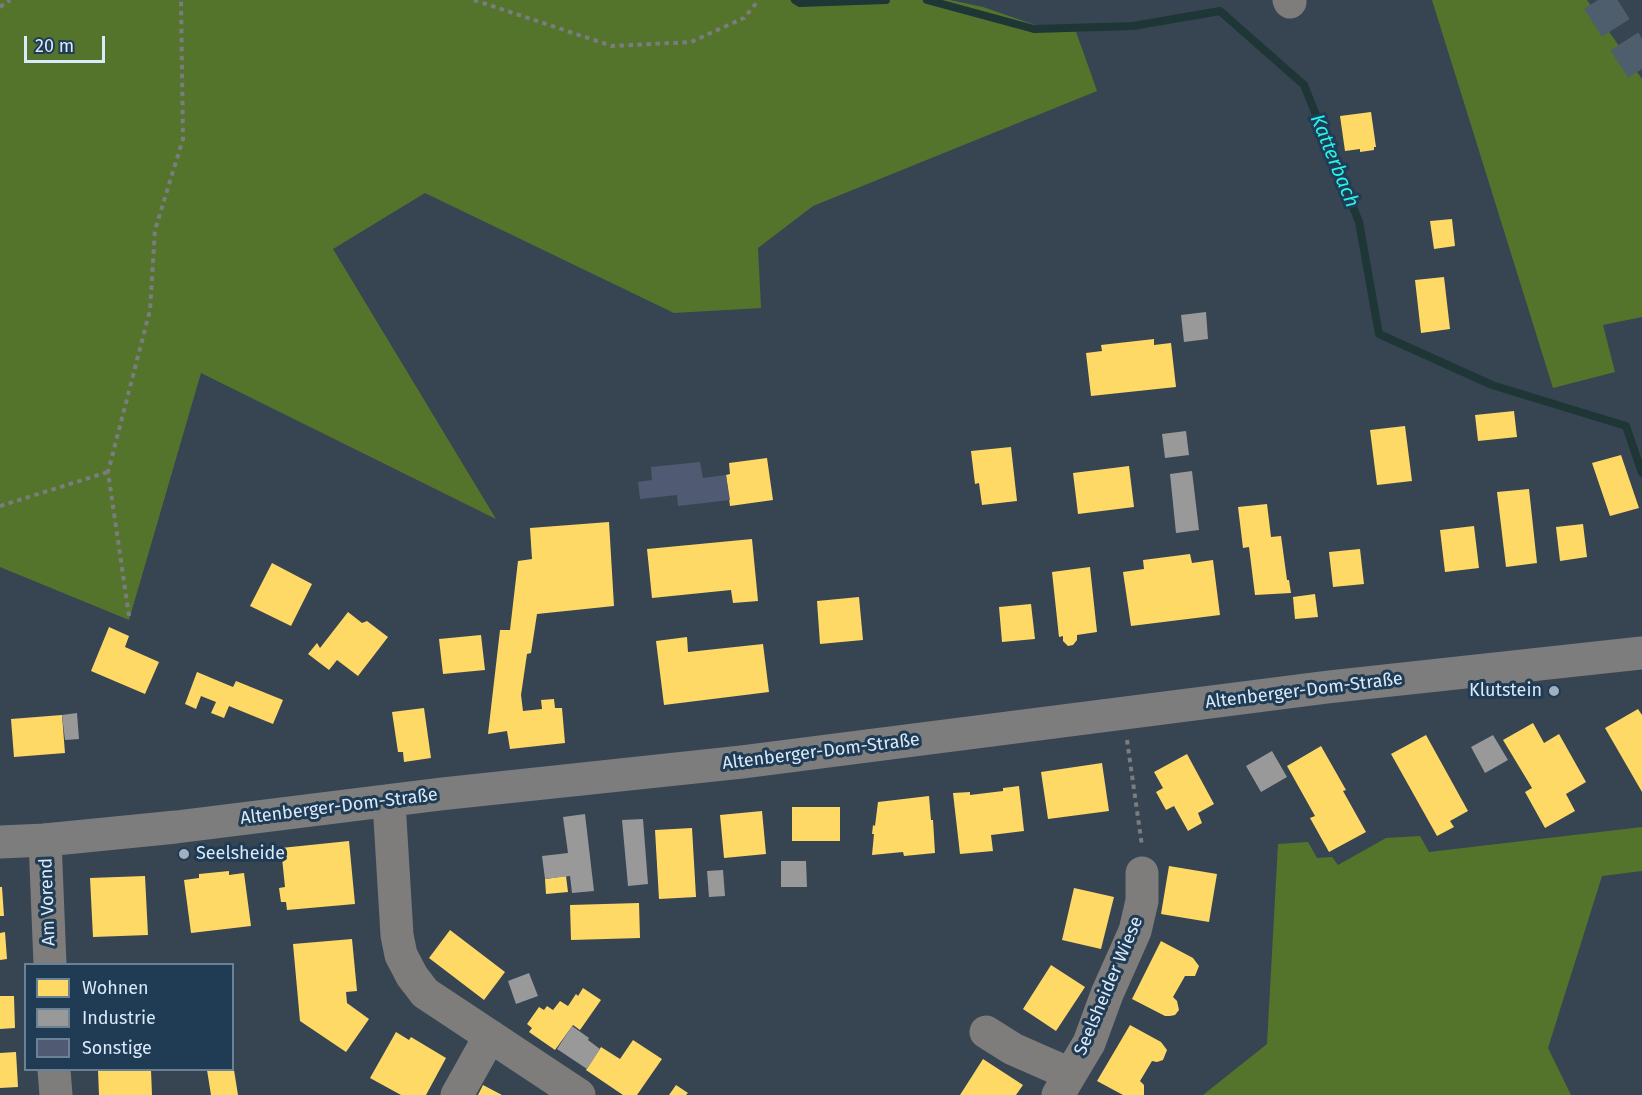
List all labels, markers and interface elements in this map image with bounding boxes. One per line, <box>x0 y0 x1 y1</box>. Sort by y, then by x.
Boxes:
scale bar <box>27 24 108 62</box>
text: 20 m <box>35 35 74 57</box>
water label: Katterbach <box>1304 111 1364 211</box>
street label: Altenberger-Dom-Straße <box>1204 668 1404 714</box>
place label: Klutstein <box>1469 680 1542 702</box>
marker: Klutstein <box>1547 684 1561 698</box>
street label: Altenberger-Dom-Straße <box>721 729 921 775</box>
street label: Altenberger-Dom-Straße <box>239 784 439 830</box>
place label: Seelsheide <box>196 843 285 865</box>
marker: Seelsheide <box>177 847 191 861</box>
street label: Am Vorend <box>36 858 60 946</box>
street label: Seelsheider Wiese <box>1070 913 1148 1059</box>
legend <box>24 963 234 1071</box>
text: Wohnen <box>82 977 149 999</box>
text: Industrie <box>82 1007 156 1029</box>
text: Sonstige <box>82 1037 152 1059</box>

